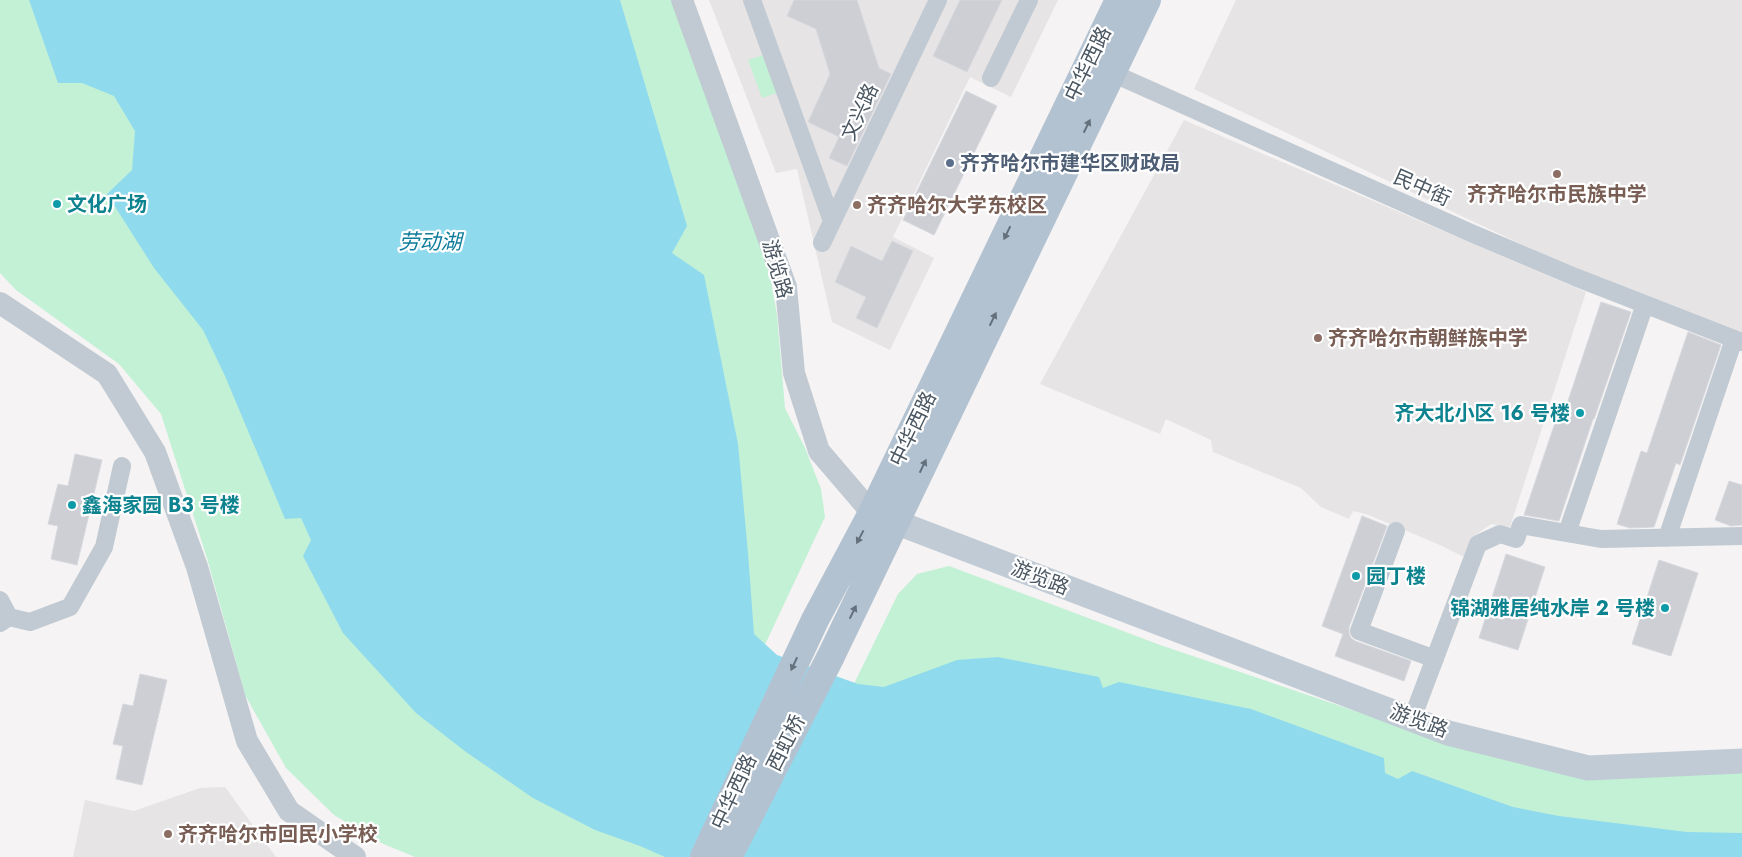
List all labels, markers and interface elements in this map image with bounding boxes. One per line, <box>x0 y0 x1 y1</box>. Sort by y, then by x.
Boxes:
street label: 中华西路 <box>1057 22 1119 106</box>
street label: 文兴路 <box>834 79 886 145</box>
one-way arrow <box>1083 119 1091 133</box>
place label: 齐齐哈尔市建华区财政局 <box>960 149 1180 178</box>
marker: 齐齐哈尔市建华区财政局 <box>944 157 956 169</box>
street label: 民中街 <box>1389 163 1455 213</box>
marker: 齐齐哈尔市民族中学 <box>1551 168 1563 180</box>
place label: 齐齐哈尔市民族中学 <box>1467 180 1647 209</box>
place label: 文化广场 <box>67 190 147 219</box>
place label: 齐齐哈尔大学东校区 <box>867 191 1047 220</box>
marker: 文化广场 <box>51 198 63 210</box>
marker: 齐齐哈尔大学东校区 <box>851 199 863 211</box>
one-way arrow <box>1003 226 1011 240</box>
water label: 劳动湖 <box>399 227 464 257</box>
street label: 游览路 <box>755 236 799 302</box>
one-way arrow <box>989 312 998 327</box>
place label: 齐齐哈尔市朝鲜族中学 <box>1328 324 1528 353</box>
marker: 齐齐哈尔市朝鲜族中学 <box>1312 332 1324 344</box>
street label: 中华西路 <box>882 387 944 471</box>
place label: 齐大北小区 16 号楼 <box>1394 399 1570 428</box>
marker: 齐大北小区 16 号楼 <box>1574 407 1586 419</box>
one-way arrow <box>919 459 927 473</box>
place label: 鑫海家园 B3 号楼 <box>82 491 240 520</box>
marker: 鑫海家园 B3 号楼 <box>66 499 78 511</box>
one-way arrow <box>855 530 864 543</box>
street label: 游览路 <box>1007 554 1073 602</box>
place label: 园丁楼 <box>1366 562 1426 591</box>
marker: 园丁楼 <box>1350 570 1362 582</box>
place label: 锦湖雅居纯水岸 2 号楼 <box>1450 594 1655 623</box>
marker: 锦湖雅居纯水岸 2 号楼 <box>1659 602 1671 614</box>
one-way arrow <box>849 605 857 619</box>
one-way arrow <box>790 657 798 671</box>
street label: 游览路 <box>1386 697 1452 745</box>
street label: 西虹桥 <box>759 710 813 776</box>
street label: 中华西路 <box>704 750 764 834</box>
place label: 齐齐哈尔市回民小学校 <box>178 820 378 849</box>
marker: 齐齐哈尔市回民小学校 <box>162 828 174 840</box>

